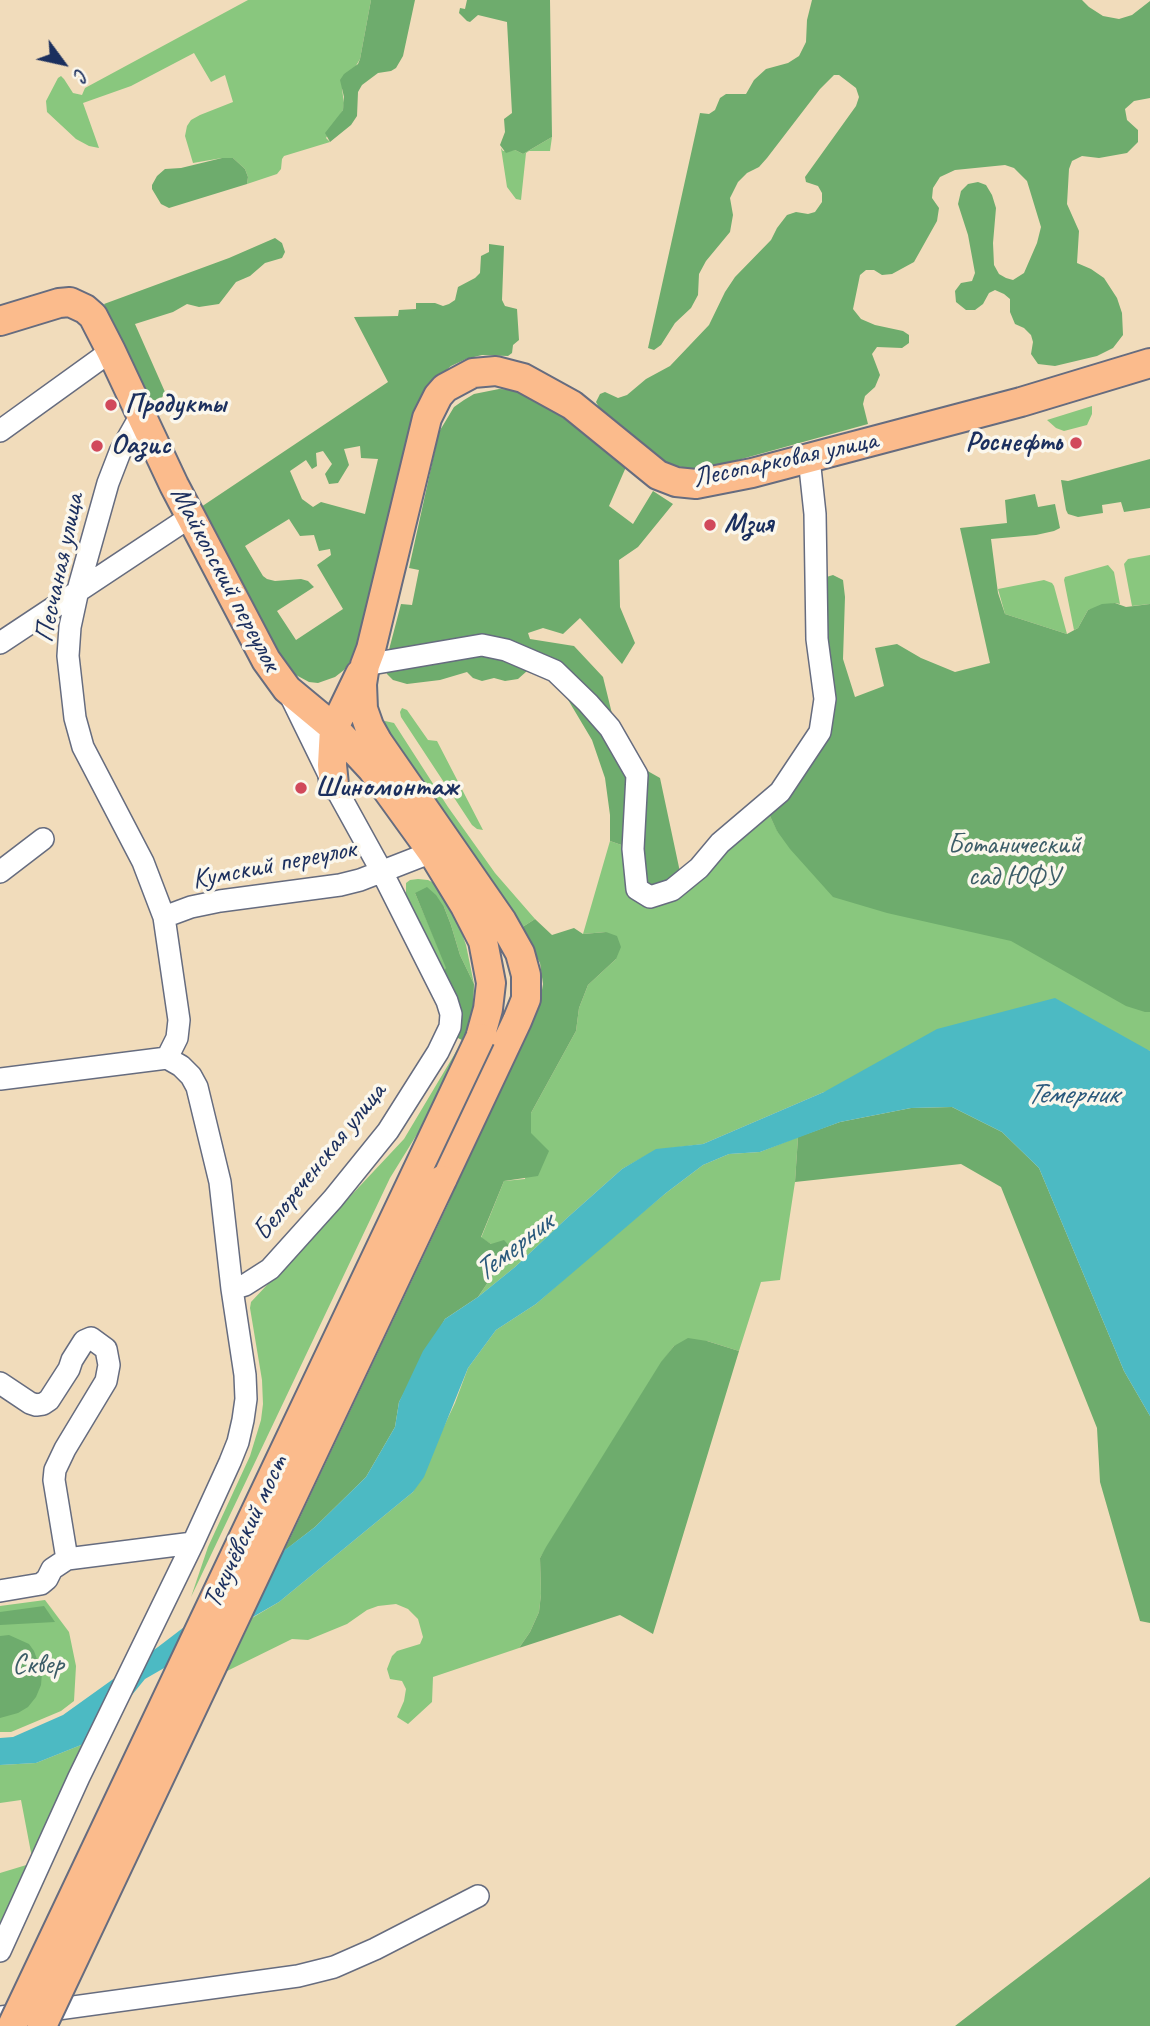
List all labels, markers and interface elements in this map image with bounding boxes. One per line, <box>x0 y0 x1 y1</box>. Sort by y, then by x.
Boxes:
north arrow <box>28 28 98 98</box>
text: С <box>68 64 93 85</box>
place label: Продукты <box>125 388 226 422</box>
marker: Продукты <box>103 397 119 413</box>
street label: Лесопарковая улица <box>690 424 880 496</box>
place label: Роснефть <box>966 426 1062 460</box>
place label: Оазис <box>111 429 171 463</box>
marker: Роснефть <box>1068 435 1084 451</box>
marker: Оазис <box>89 438 105 454</box>
street label: Майкопский переулок <box>162 481 288 677</box>
street label: Песчаная улица <box>28 491 92 645</box>
place label: Мзия <box>724 508 773 542</box>
marker: Мзия <box>702 517 718 533</box>
place label: Шиномонтаж <box>315 771 458 805</box>
marker: Шиномонтаж <box>293 780 309 796</box>
park label: Ботанический сад ЮФУ <box>947 829 1081 895</box>
street label: Кумский переулок <box>189 833 359 897</box>
street label: Белореченская улица <box>246 1076 394 1248</box>
water label: Темерник <box>1026 1077 1118 1113</box>
water label: Темерник <box>467 1206 561 1290</box>
street label: Текучёвский мост <box>196 1450 296 1614</box>
park label: Сквер <box>12 1649 64 1683</box>

